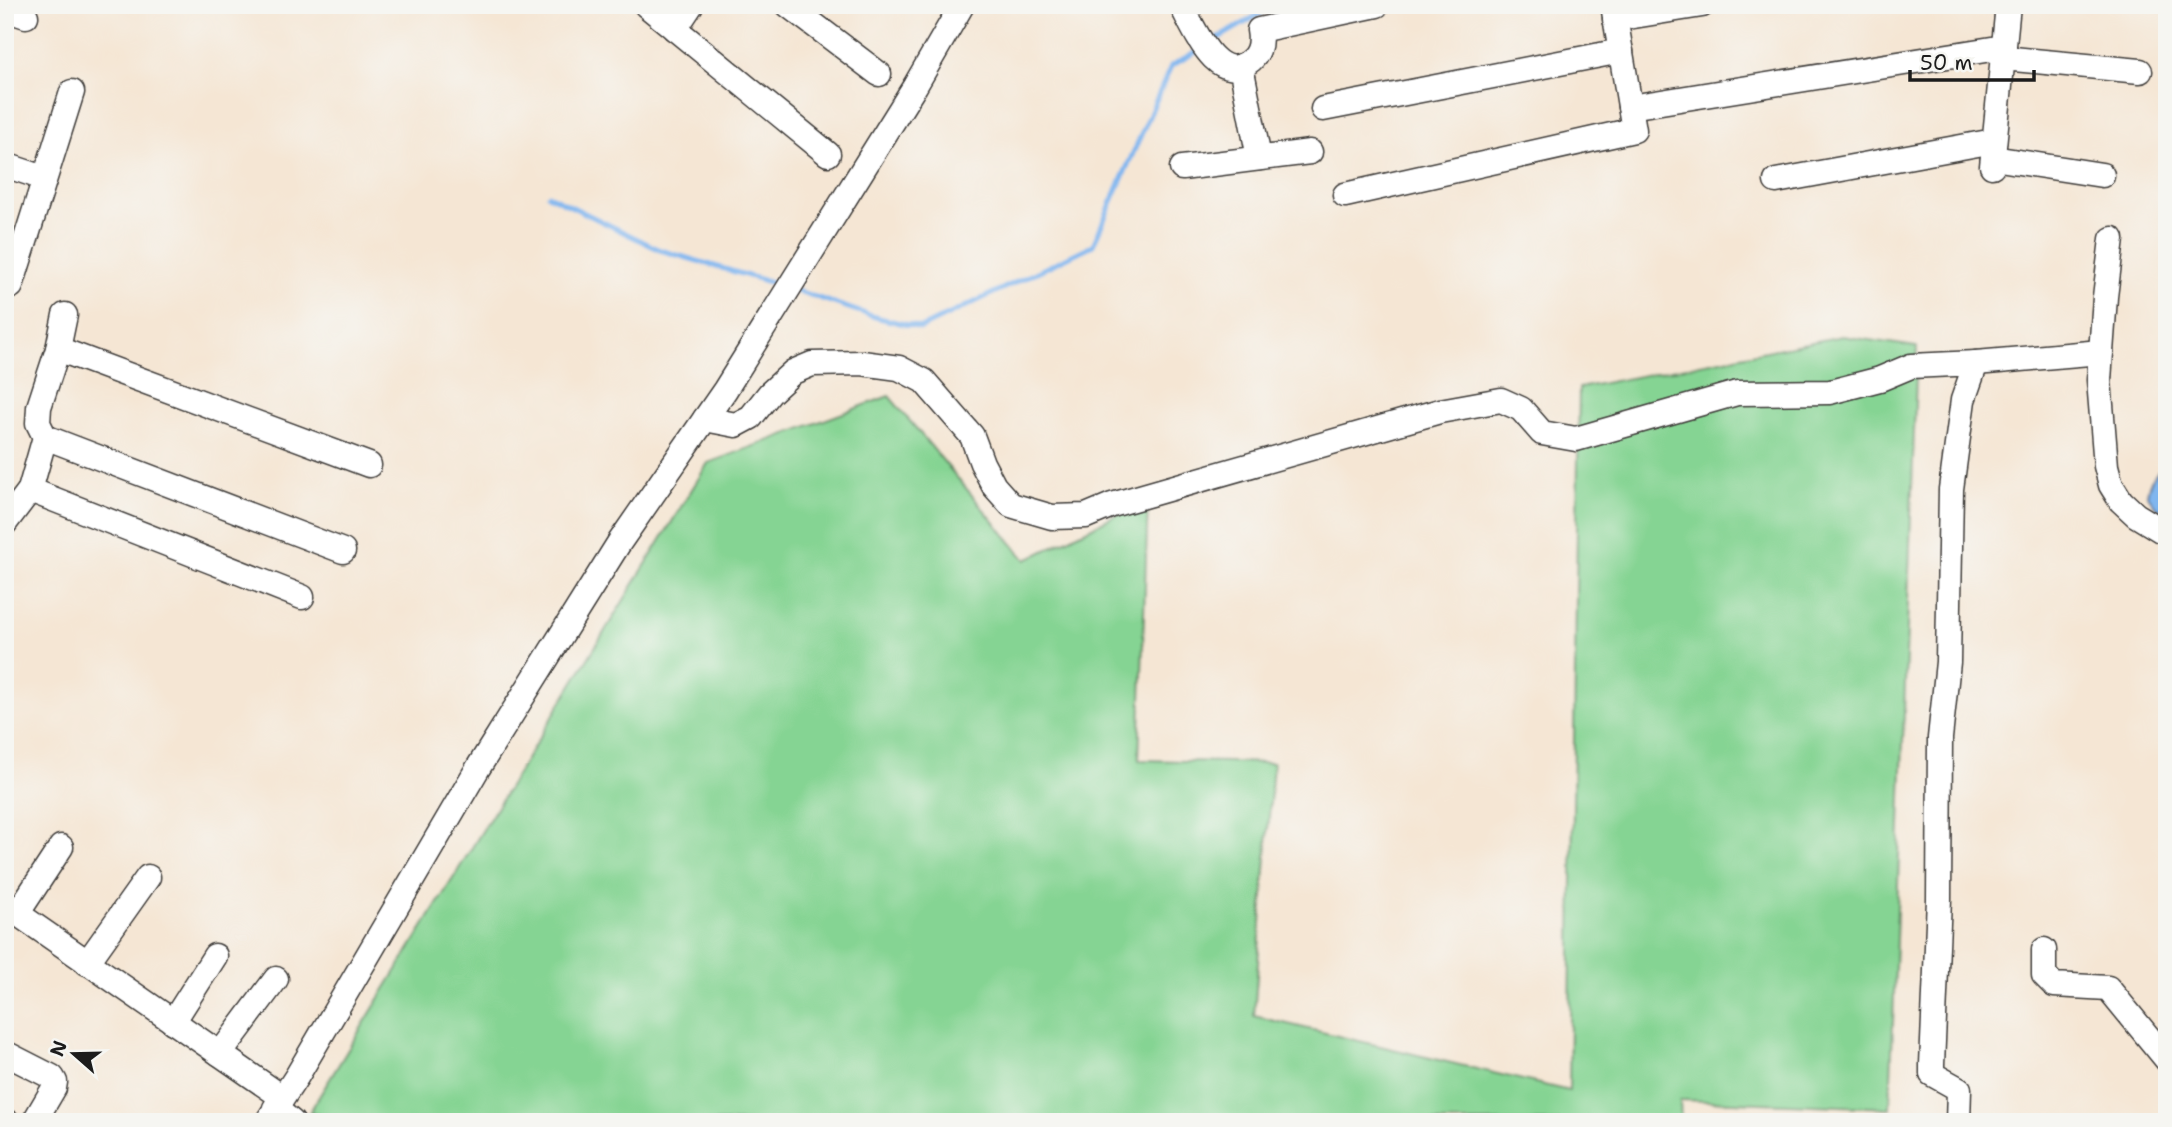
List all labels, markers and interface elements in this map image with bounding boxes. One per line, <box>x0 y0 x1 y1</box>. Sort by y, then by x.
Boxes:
scale bar <box>1910 38 2034 82</box>
text: 50 m <box>1920 49 1973 77</box>
north arrow <box>38 1018 108 1088</box>
text: N <box>44 1037 73 1060</box>

